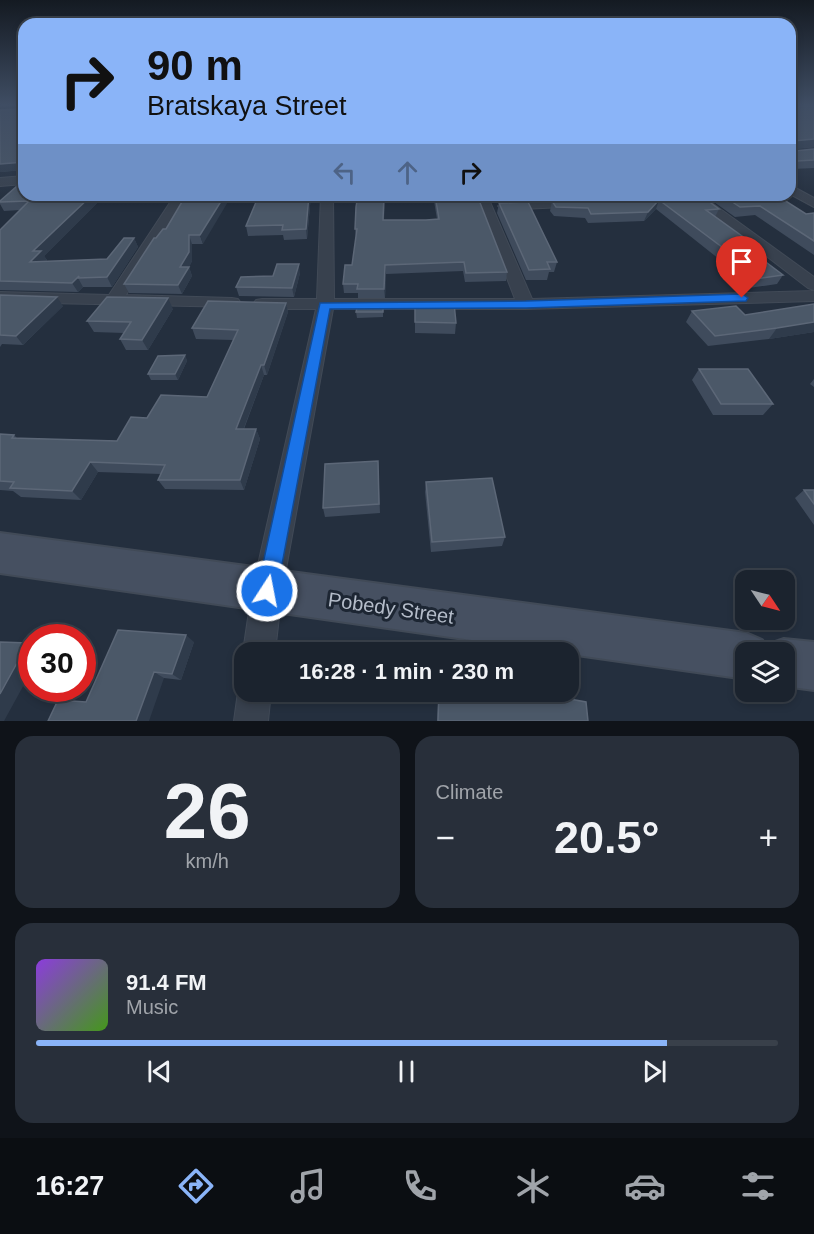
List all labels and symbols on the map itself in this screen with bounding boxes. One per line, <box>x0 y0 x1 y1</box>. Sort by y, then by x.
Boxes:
pin <box>716 236 767 298</box>
position arrow <box>235 559 299 623</box>
north arrow <box>735 570 795 630</box>
street label: Pobedy Street <box>327 588 456 628</box>
speed limit sign: 30 <box>18 624 96 702</box>

